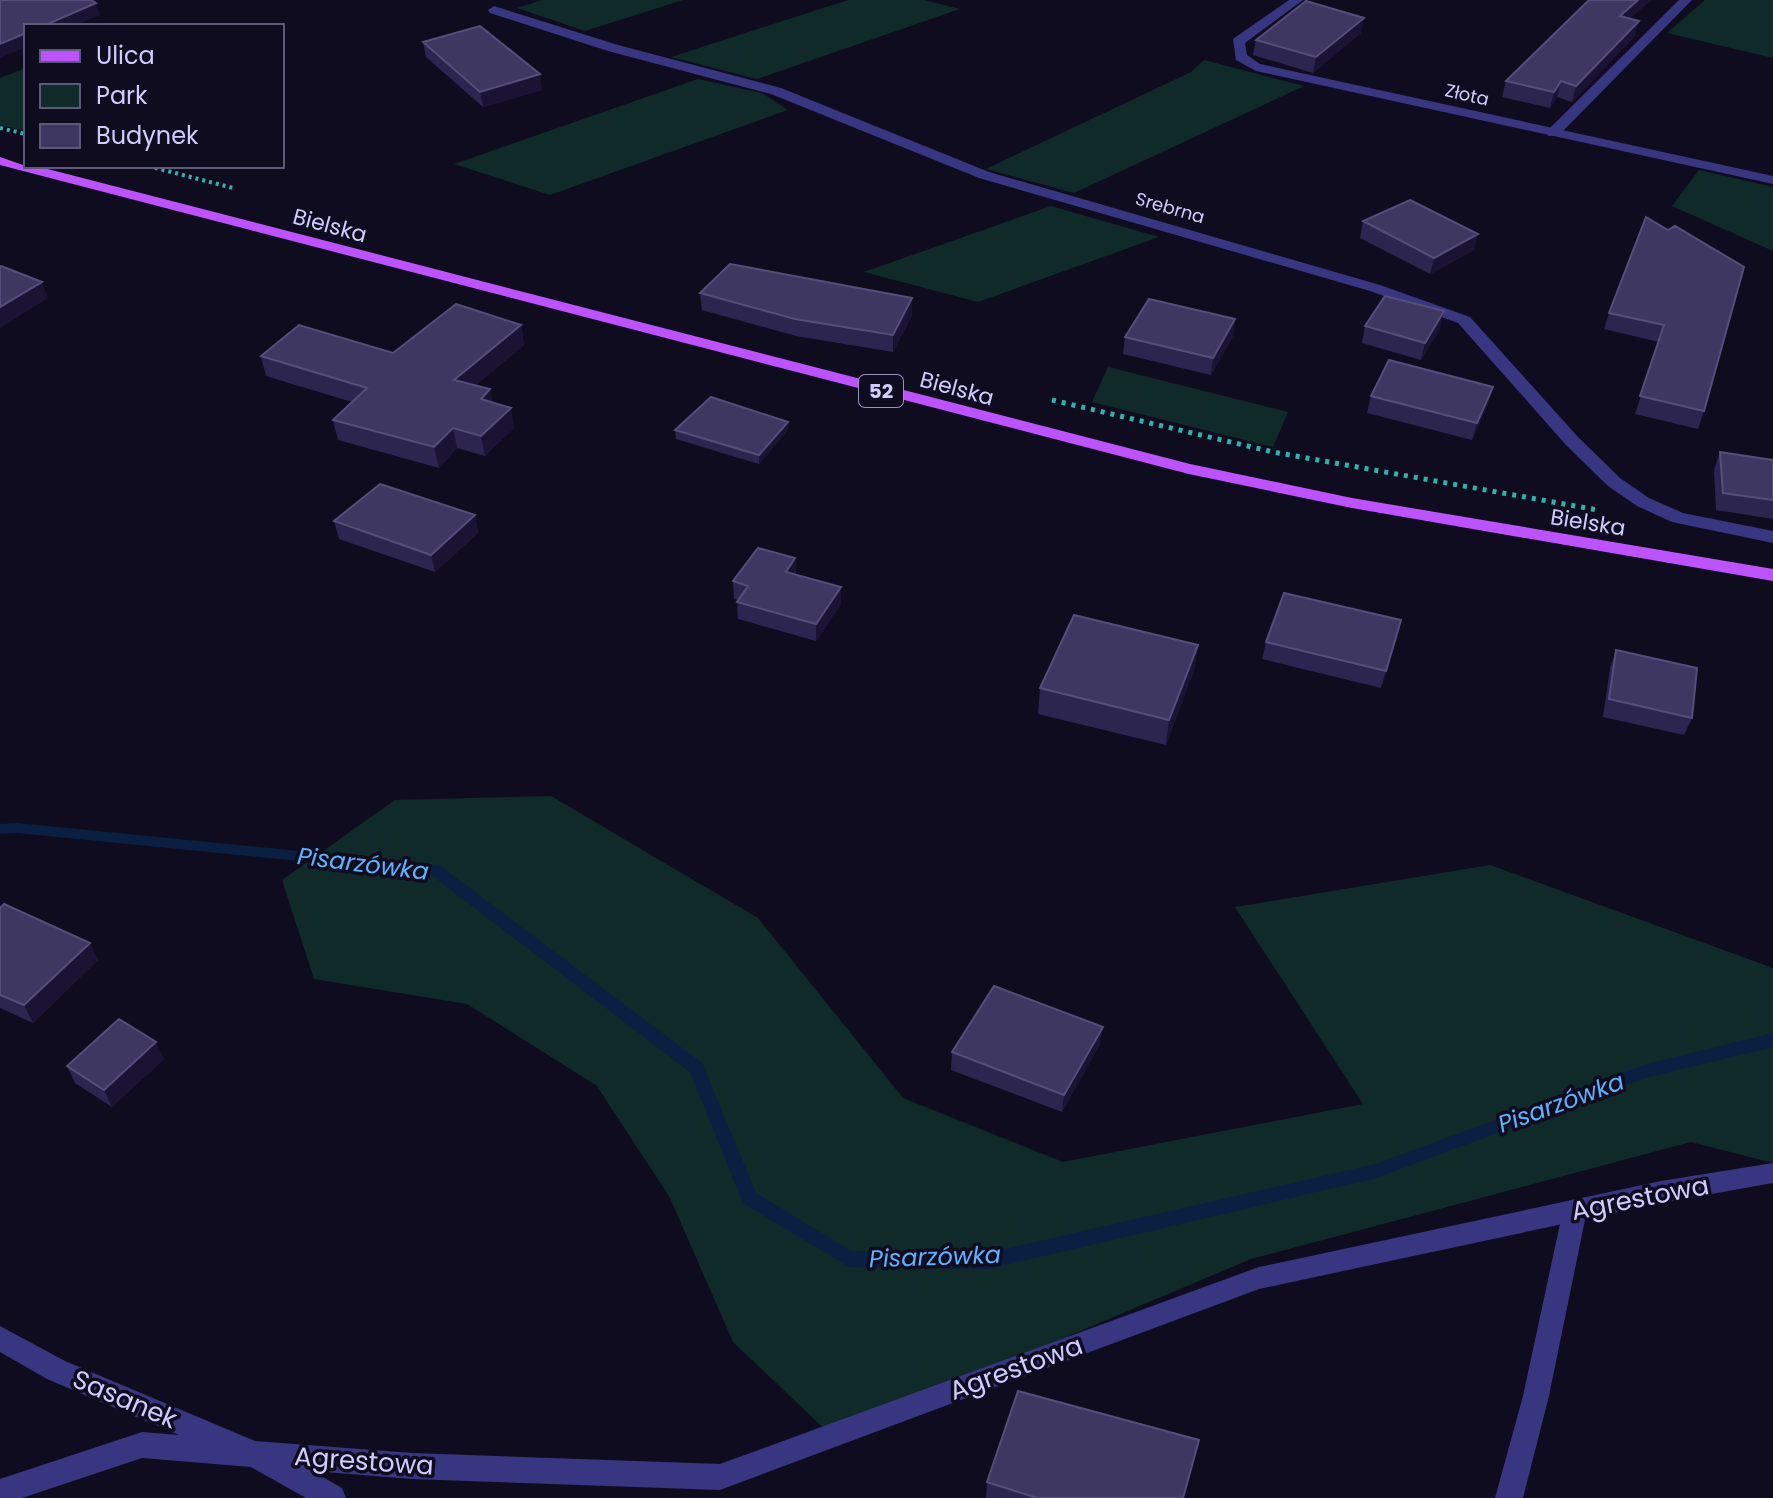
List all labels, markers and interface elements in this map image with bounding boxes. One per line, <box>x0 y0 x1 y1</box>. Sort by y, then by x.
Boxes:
legend <box>24 24 284 168</box>
text: Ulica <box>96 39 155 72</box>
street label: Złota <box>1443 77 1492 112</box>
text: Park <box>96 79 148 112</box>
text: Budynek <box>96 119 199 152</box>
street label: Srebrna <box>1133 186 1208 229</box>
street label: Bielska <box>289 201 370 250</box>
street label: Bielska <box>916 364 997 413</box>
road number: 52 <box>859 375 903 407</box>
street label: Bielska <box>1548 501 1628 544</box>
water label: Pisarzówka <box>296 839 431 888</box>
water label: Pisarzówka <box>1493 1064 1629 1141</box>
street label: Agrestowa <box>1568 1167 1712 1229</box>
water label: Pisarzówka <box>868 1238 1002 1275</box>
street label: Agrestowa <box>944 1327 1088 1409</box>
street label: Sasanek <box>67 1361 183 1437</box>
street label: Agrestowa <box>293 1438 435 1484</box>

